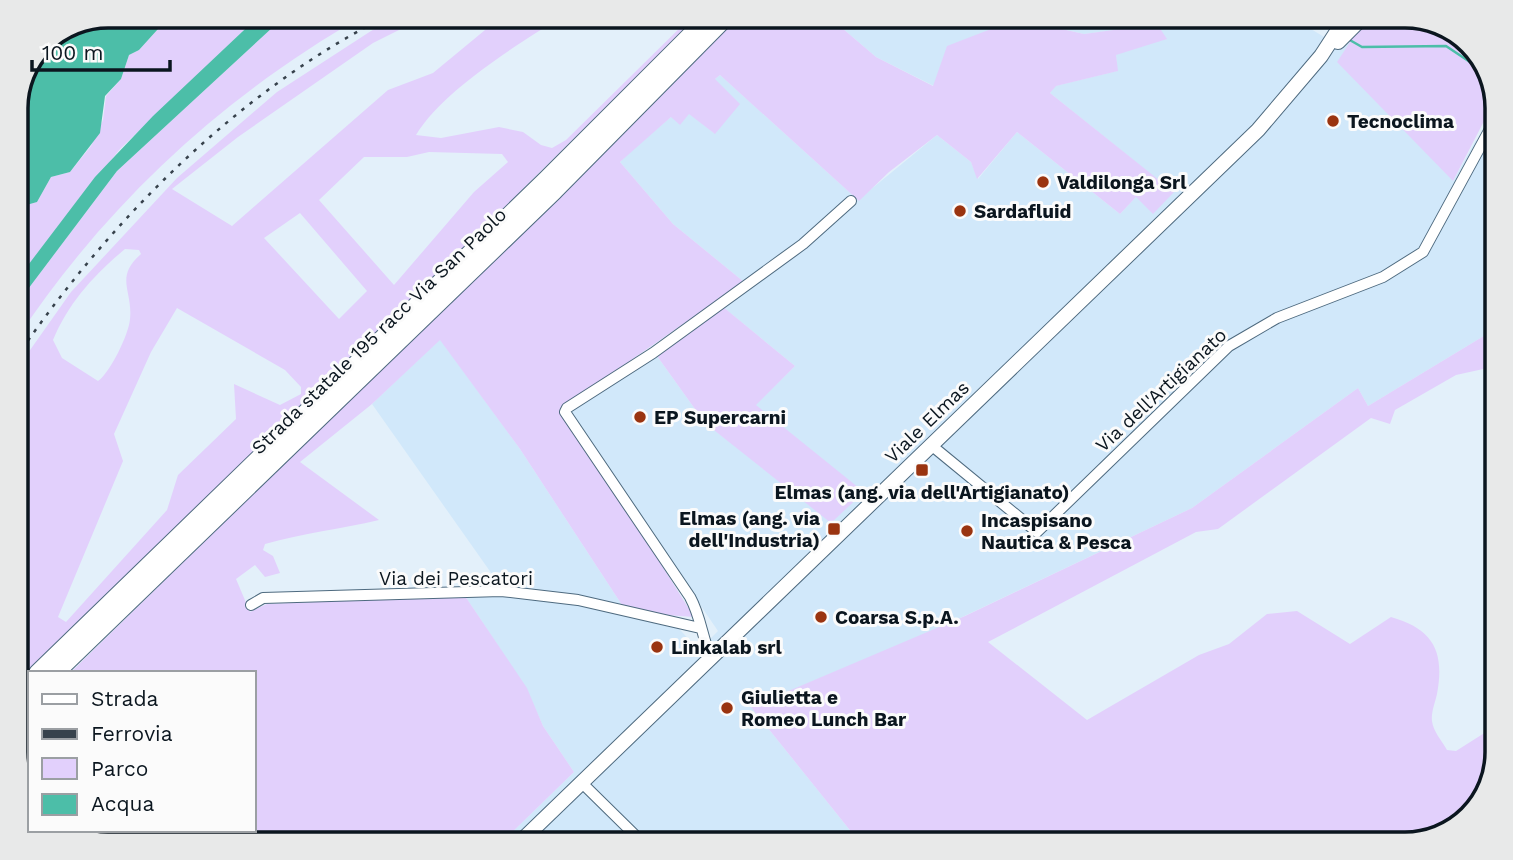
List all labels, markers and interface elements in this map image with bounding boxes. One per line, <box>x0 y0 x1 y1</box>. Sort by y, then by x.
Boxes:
scale bar <box>32 28 170 72</box>
text: 100 m <box>42 40 104 65</box>
place label: Tecnoclima <box>1347 110 1454 133</box>
marker: Tecnoclima <box>1325 113 1341 129</box>
place label: Valdilonga Srl <box>1057 171 1187 194</box>
marker: Valdilonga Srl <box>1035 174 1051 190</box>
place label: Sardafluid <box>974 200 1071 223</box>
street label: Strada statale 195 racc Via San Paolo <box>247 203 511 459</box>
marker: Sardafluid <box>952 203 968 219</box>
street label: Via dell'Artigianato <box>1091 323 1231 457</box>
street label: Viale Elmas <box>880 376 974 468</box>
place label: EP Supercarni <box>654 406 786 429</box>
marker: EP Supercarni <box>632 409 648 425</box>
marker: Elmas (ang. via dell'Artigianato) <box>914 462 930 478</box>
place label: Elmas (ang. via dell'Artigianato) <box>775 481 1069 504</box>
place label: Elmas (ang. via dell'Industria) <box>679 507 820 552</box>
place label: Incaspisano Nautica & Pesca <box>981 509 1132 554</box>
marker: Elmas (ang. via dell'Industria) <box>826 521 842 537</box>
marker: Incaspisano Nautica & Pesca <box>959 523 975 539</box>
street label: Via dei Pescatori <box>379 567 533 590</box>
place label: Coarsa S.p.A. <box>835 606 959 629</box>
marker: Coarsa S.p.A. <box>813 609 829 625</box>
place label: Linkalab srl <box>671 636 782 659</box>
marker: Linkalab srl <box>649 639 665 655</box>
legend <box>28 671 256 832</box>
text: Strada <box>91 686 159 711</box>
place label: Giulietta e Romeo Lunch Bar <box>741 686 907 731</box>
marker: Giulietta e Romeo Lunch Bar <box>719 700 735 716</box>
text: Ferrovia <box>91 721 173 746</box>
text: Parco <box>91 756 148 781</box>
text: Acqua <box>91 791 155 816</box>

